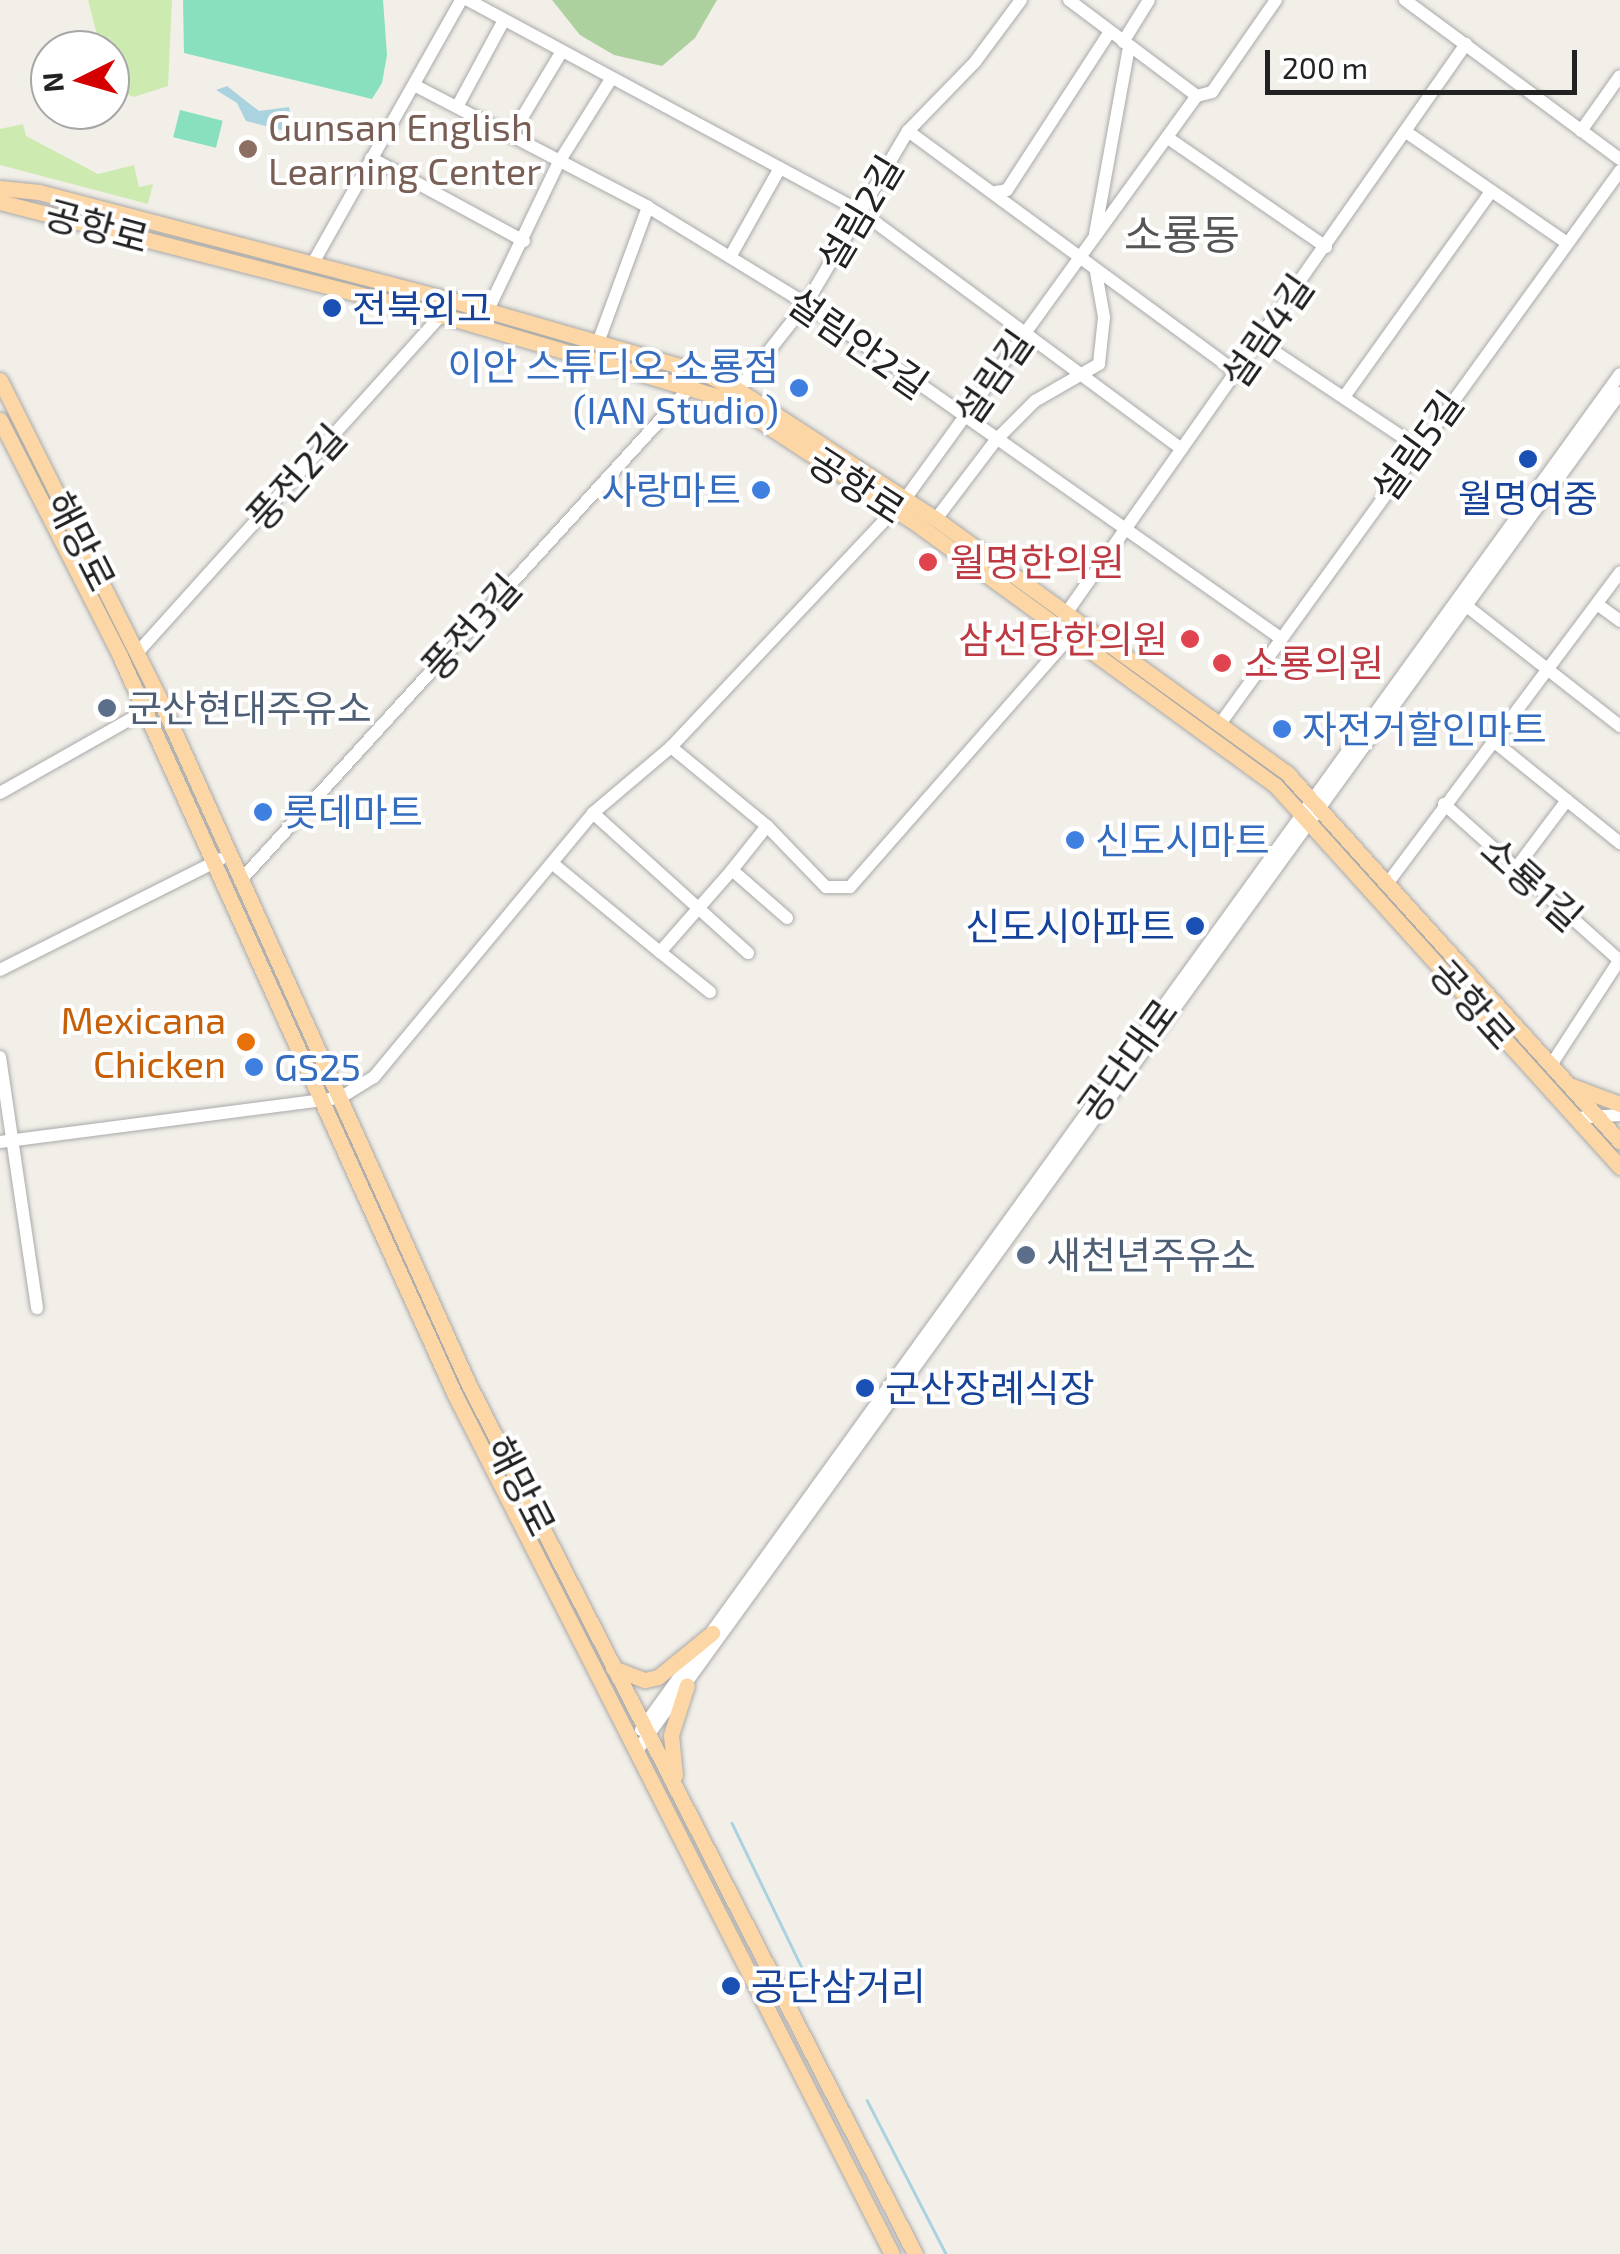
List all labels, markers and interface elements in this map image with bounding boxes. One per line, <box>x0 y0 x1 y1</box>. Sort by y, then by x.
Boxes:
north arrow <box>30 30 130 130</box>
scale bar <box>1270 30 1582 92</box>
text: 200 m <box>1282 49 1368 85</box>
text: N <box>34 71 70 94</box>
place label: Gunsan English Learning Center <box>268 104 541 193</box>
marker: Gunsan English Learning Center <box>237 138 259 160</box>
street label: 설림2길 <box>808 147 912 279</box>
street label: 공항로 <box>40 190 154 262</box>
district label: 소룡동 <box>1124 208 1240 258</box>
street label: 설림4길 <box>1212 265 1322 397</box>
street label: 설림안2길 <box>779 278 937 408</box>
place label: 전북외고 <box>352 285 492 331</box>
marker: 전북외고 <box>321 297 343 319</box>
street label: 설림길 <box>944 321 1042 433</box>
place label: 이안 스튜디오 소룡점 (IAN Studio) <box>447 343 779 432</box>
marker: 이안 스튜디오 소룡점 (IAN Studio) <box>788 377 810 399</box>
street label: 설림5길 <box>1362 382 1472 510</box>
street label: 풍전2길 <box>237 415 355 539</box>
street label: 공항로 <box>801 437 913 533</box>
marker: 월명여중 <box>1517 448 1539 470</box>
place label: 사랑마트 <box>601 467 741 513</box>
place label: 월명여중 <box>1458 475 1598 521</box>
marker: 사랑마트 <box>750 479 772 501</box>
street label: 해망로 <box>37 484 125 598</box>
place label: 월명한의원 <box>950 539 1125 585</box>
marker: 월명한의원 <box>915 549 941 575</box>
street label: 풍전3길 <box>412 565 530 689</box>
place label: 삼선당한의원 <box>958 616 1168 662</box>
marker: 삼선당한의원 <box>1177 626 1203 652</box>
place label: 소룡의원 <box>1244 640 1384 686</box>
marker: 소룡의원 <box>1209 650 1235 676</box>
place label: 군산현대주유소 <box>127 685 372 731</box>
marker: 군산현대주유소 <box>96 697 118 719</box>
place label: 자전거할인마트 <box>1302 706 1547 752</box>
marker: 자전거할인마트 <box>1271 718 1293 740</box>
place label: 롯데마트 <box>283 789 423 835</box>
marker: 롯데마트 <box>252 801 274 823</box>
place label: 신도시마트 <box>1095 817 1270 863</box>
street label: 소룡1길 <box>1472 826 1592 940</box>
marker: 신도시마트 <box>1064 829 1086 851</box>
place label: 신도시아파트 <box>965 903 1175 949</box>
marker: 신도시아파트 <box>1184 915 1206 937</box>
street label: 공항로 <box>1421 950 1525 1058</box>
street label: 공단대로 <box>1067 990 1187 1130</box>
place label: Mexicana Chicken <box>60 997 226 1086</box>
marker: Mexicana Chicken <box>235 1031 257 1053</box>
place label: GS25 <box>274 1044 361 1090</box>
marker: GS25 <box>243 1056 265 1078</box>
place label: 새천년주유소 <box>1046 1232 1256 1278</box>
marker: 새천년주유소 <box>1015 1244 1037 1266</box>
place label: 군산장례식장 <box>885 1365 1095 1411</box>
marker: 군산장례식장 <box>854 1377 876 1399</box>
street label: 해망로 <box>477 1429 565 1543</box>
place label: 공단삼거리 <box>751 1963 926 2009</box>
marker: 공단삼거리 <box>720 1975 742 1997</box>

